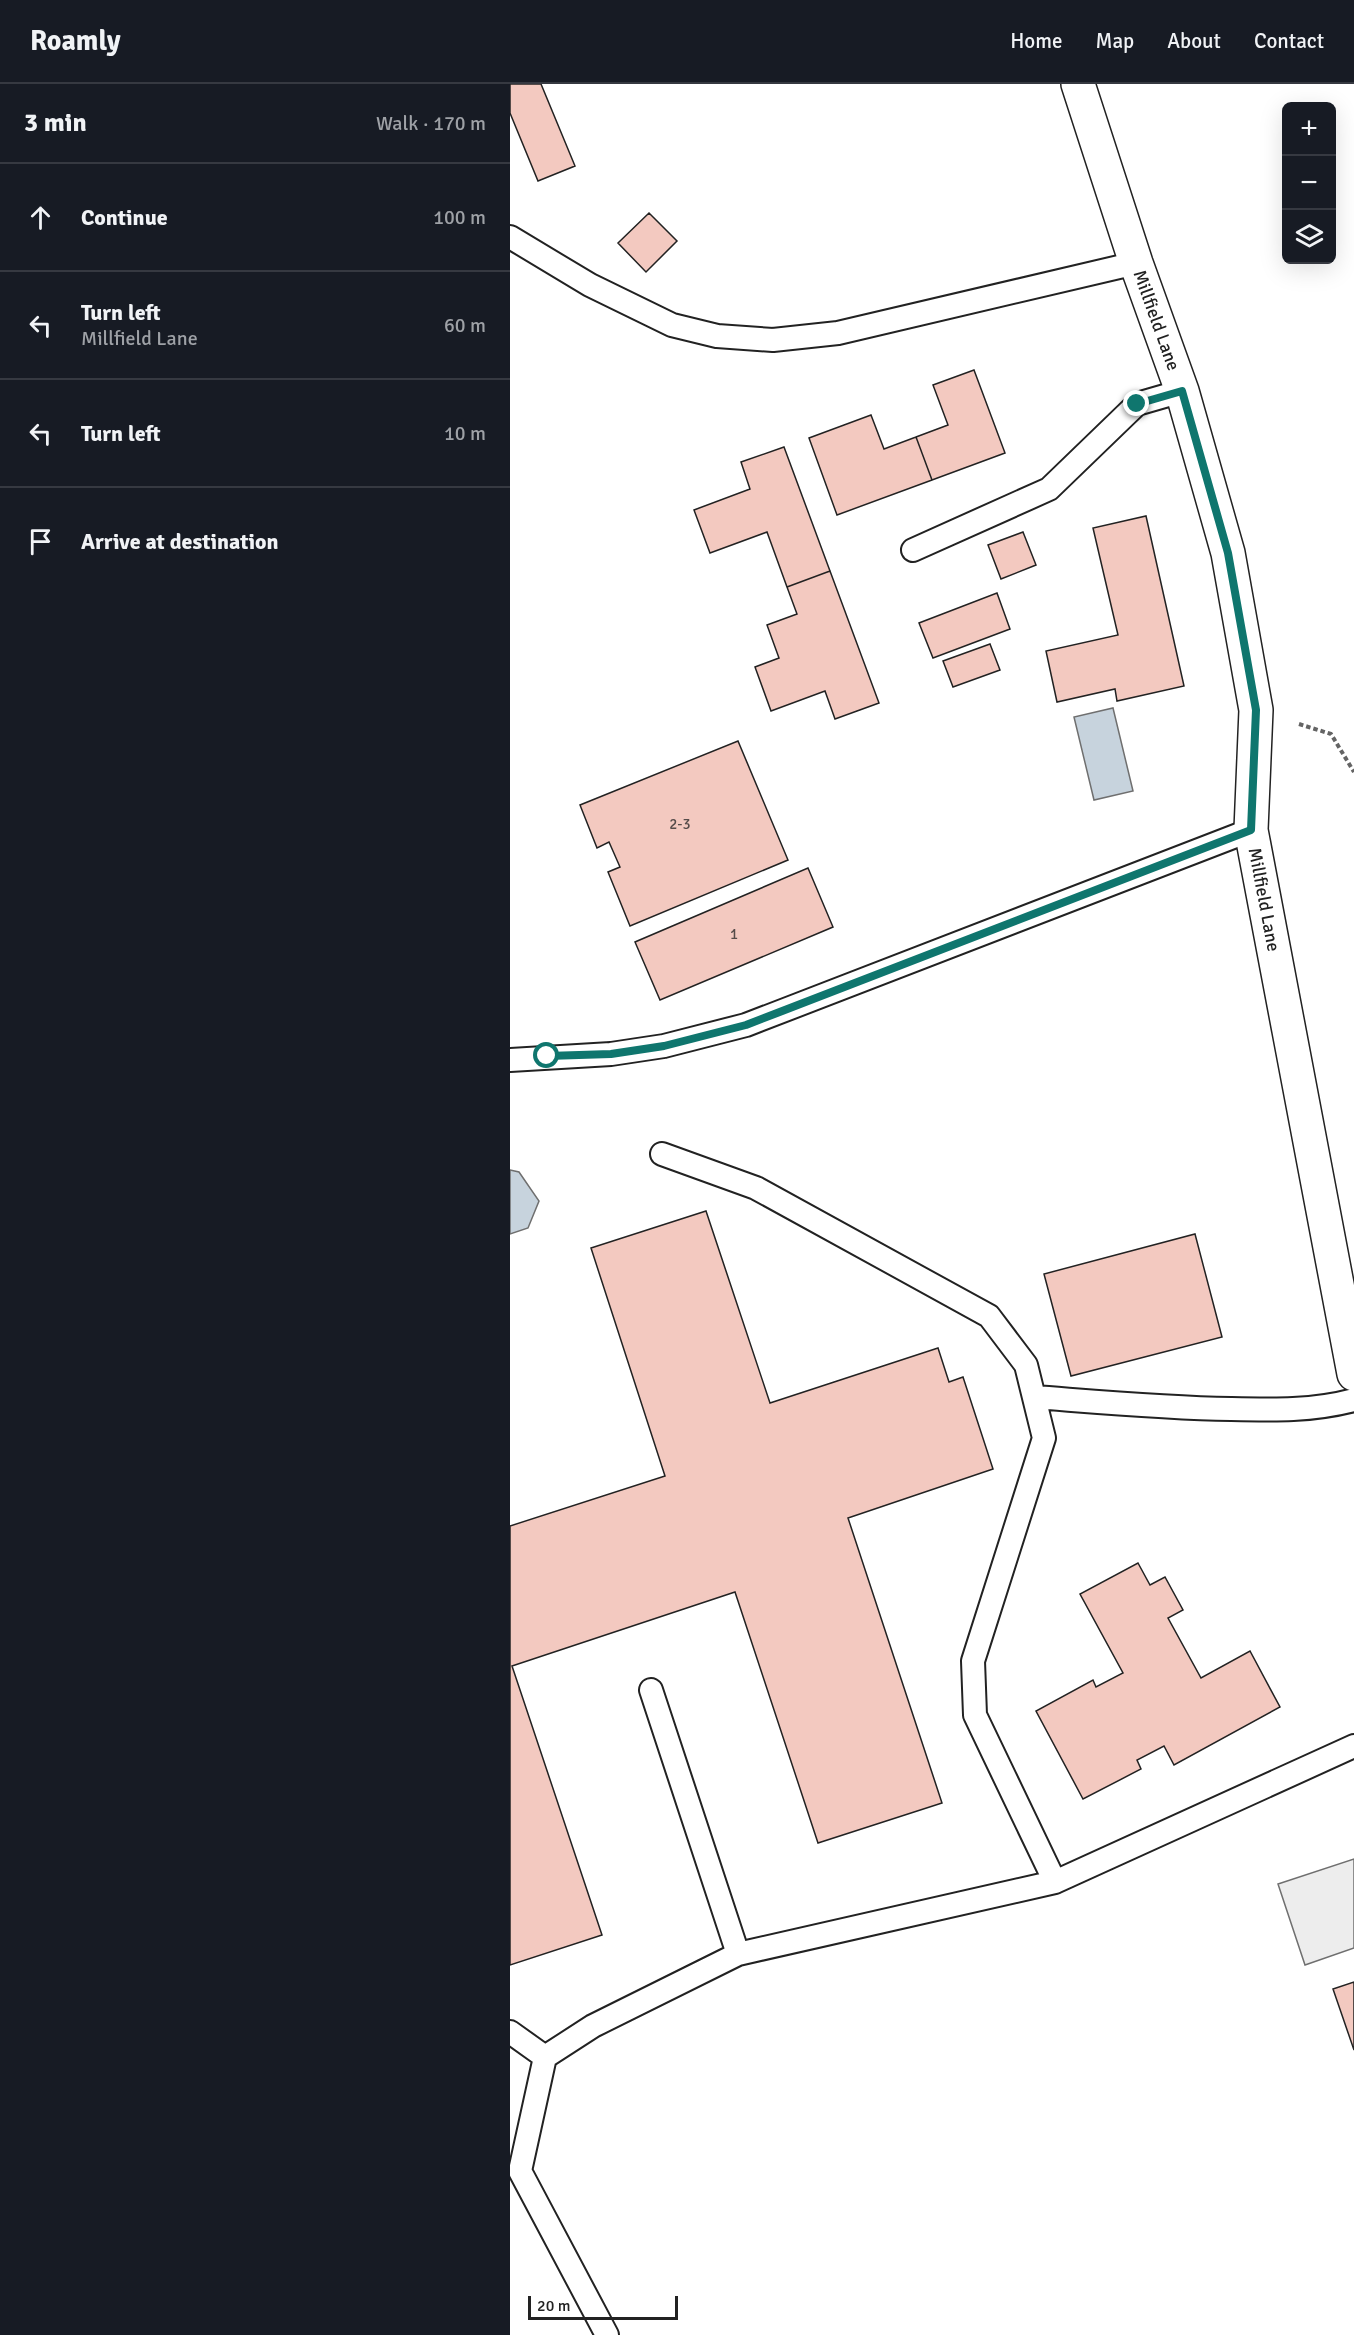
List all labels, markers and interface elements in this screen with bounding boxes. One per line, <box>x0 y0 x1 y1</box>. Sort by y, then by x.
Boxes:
text: Roamly <box>30 24 121 58</box>
text: Home <box>1010 28 1063 54</box>
text: Map <box>1096 28 1134 54</box>
text: About <box>1167 28 1221 54</box>
text: Contact <box>1254 28 1324 54</box>
map controls <box>1282 102 1336 264</box>
button: + <box>1282 102 1336 156</box>
text: 3 min <box>24 107 87 139</box>
text: Walk · 170 m <box>376 111 486 136</box>
button: − <box>1282 156 1336 210</box>
icon: ahead <box>24 201 57 234</box>
text: Continue <box>81 204 168 231</box>
text: 100 m <box>433 205 486 230</box>
button: layers <box>1282 210 1336 264</box>
street label: Millfield Lane <box>1128 267 1185 373</box>
text: Turn left <box>81 299 161 326</box>
icon: left <box>24 309 57 342</box>
text: 60 m <box>444 313 486 338</box>
text: Millfield Lane <box>81 326 198 351</box>
route end <box>1123 390 1149 416</box>
icon: left <box>24 417 57 450</box>
text: Turn left <box>81 420 161 447</box>
text: 10 m <box>444 421 486 446</box>
icon: arrive <box>24 525 57 558</box>
text: Arrive at destination <box>81 528 278 555</box>
house number: 2-3 <box>669 815 691 833</box>
street label: Millfield Lane <box>1244 846 1285 953</box>
house number: 1 <box>730 925 738 943</box>
route start <box>533 1042 559 1068</box>
scale bar <box>528 2293 678 2320</box>
text: 20 m <box>537 2296 571 2316</box>

